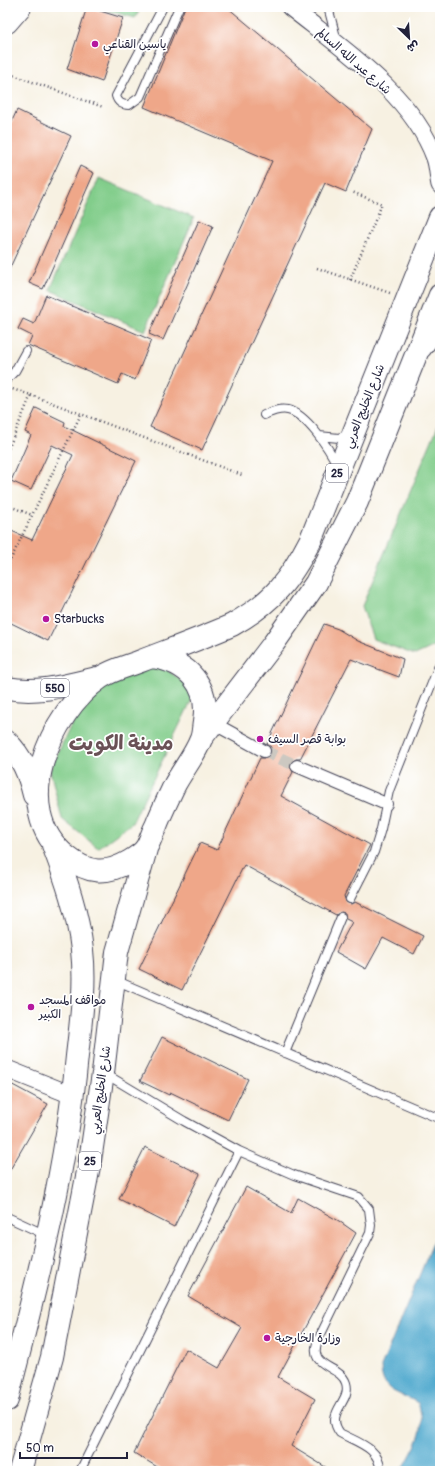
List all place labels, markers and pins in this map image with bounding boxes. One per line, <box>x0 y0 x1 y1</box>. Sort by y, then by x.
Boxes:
place label: ياسين القناعي <box>103 37 167 55</box>
marker: ياسين القناعي <box>90 39 100 49</box>
place label: Starbucks <box>54 612 105 627</box>
marker: Starbucks <box>41 614 51 624</box>
place label: بوابة قصر السيف <box>268 732 346 747</box>
marker: بوابة قصر السيف <box>255 734 265 744</box>
place label: مواقف المسجد الكبير <box>38 993 106 1022</box>
marker: مواقف المسجد الكبير <box>26 1002 36 1012</box>
place label: وزارة الخارجية <box>275 1331 341 1346</box>
marker: وزارة الخارجية <box>262 1333 272 1343</box>

